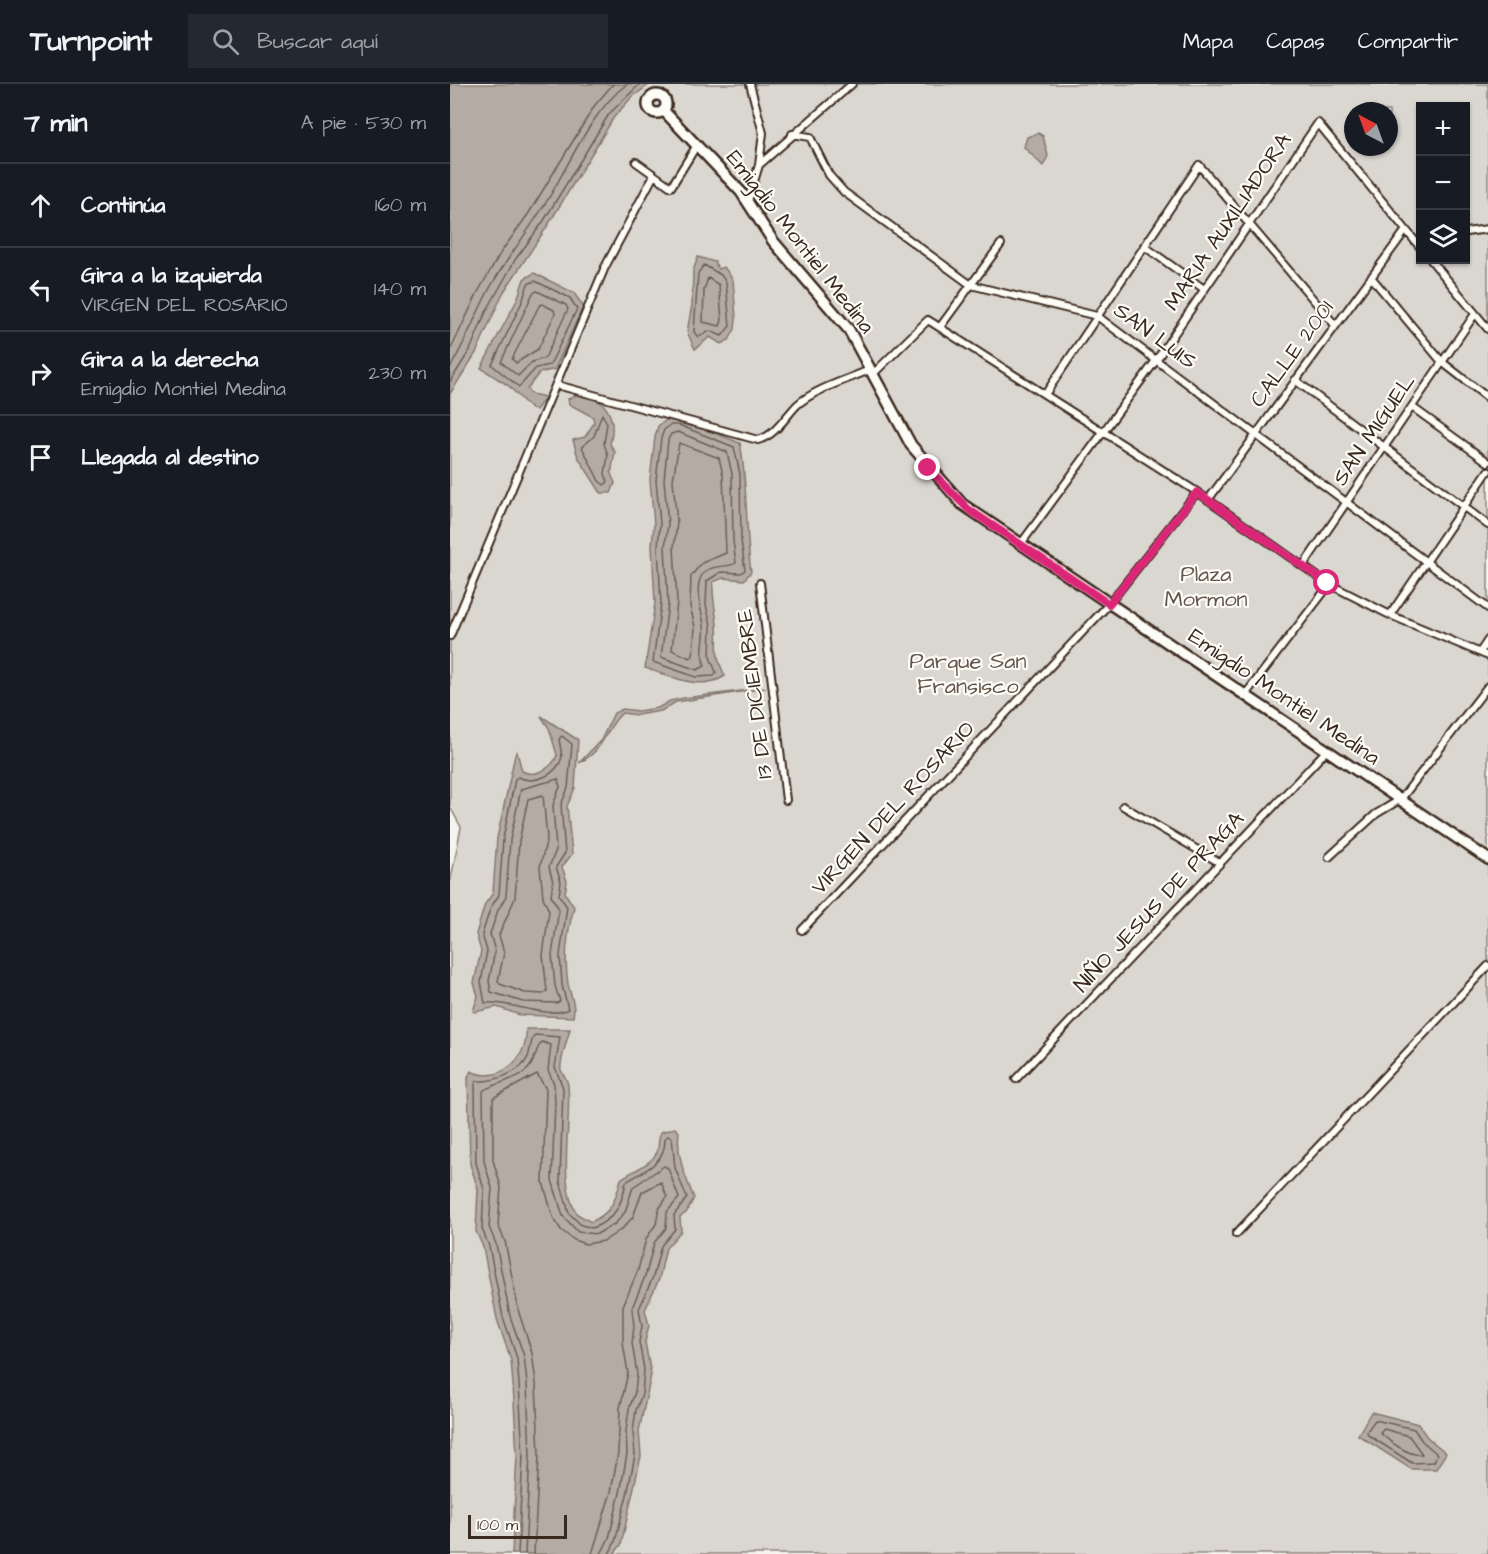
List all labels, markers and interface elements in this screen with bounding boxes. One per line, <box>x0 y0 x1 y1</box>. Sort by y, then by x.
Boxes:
search box <box>188 14 608 68</box>
text: Turnpoint <box>30 22 152 61</box>
icon: search <box>209 25 242 58</box>
text: Buscar aquí <box>257 26 378 57</box>
text: Mapa <box>1183 27 1233 56</box>
text: Capas <box>1266 27 1325 56</box>
text: Compartir <box>1358 27 1458 56</box>
north arrow <box>1344 102 1398 156</box>
map controls <box>1416 102 1470 264</box>
button: + <box>1416 102 1470 156</box>
text: 7 min <box>24 105 88 141</box>
text: A pie · 530 m <box>301 109 426 137</box>
street label: MARIA AUXILIADORA <box>1157 127 1299 317</box>
street label: Emigdio Montiel Medina <box>718 144 882 341</box>
button: − <box>1416 156 1470 210</box>
icon: ahead <box>24 189 57 222</box>
text: Continúa <box>81 190 166 221</box>
text: 160 m <box>375 191 426 219</box>
button: layers <box>1416 210 1470 264</box>
text: Gira a la izquierda <box>81 260 262 291</box>
icon: left <box>24 273 57 306</box>
text: 140 m <box>374 275 426 303</box>
text: VIRGEN DEL ROSARIO <box>81 291 288 319</box>
street label: CALLE 2001 <box>1243 294 1341 414</box>
street label: SAN LUIS <box>1107 295 1203 377</box>
text: Gira a la derecha <box>81 344 258 375</box>
icon: right <box>24 357 57 390</box>
text: 230 m <box>368 359 426 387</box>
street label: SAN MIGUEL <box>1325 368 1423 492</box>
text: Emigdio Montiel Medina <box>81 375 286 403</box>
icon: arrive <box>24 441 57 474</box>
text: Llegada al destino <box>81 442 259 473</box>
route end <box>914 454 940 480</box>
park label: Plaza Mormon <box>1164 559 1248 615</box>
route start <box>1313 569 1339 595</box>
street label: 13 DE DICIEMBRE <box>729 607 781 781</box>
street label: Emigdio Montiel Medina <box>1181 621 1386 774</box>
park label: Parque San Fransisco <box>910 646 1026 702</box>
street label: VIRGEN DEL ROSARIO <box>804 714 982 902</box>
street label: NIÑO JESUS DE PRAGA <box>1067 804 1251 1000</box>
scale bar <box>468 1512 567 1540</box>
text: 100 m <box>477 1514 518 1536</box>

